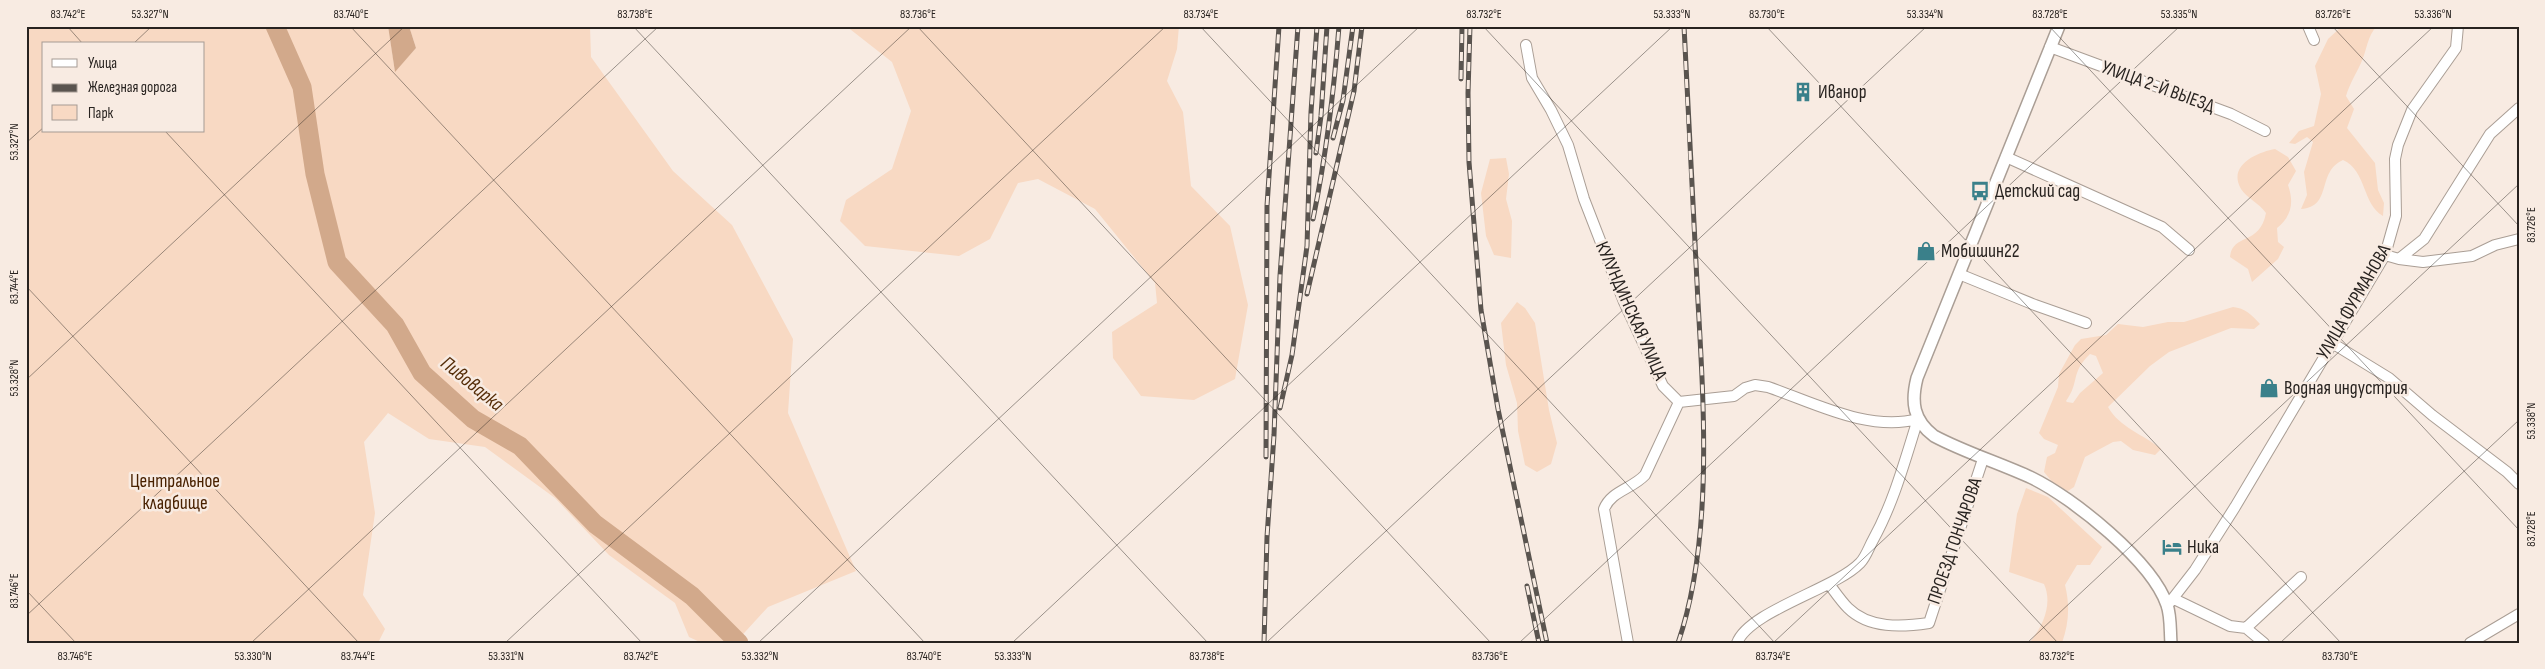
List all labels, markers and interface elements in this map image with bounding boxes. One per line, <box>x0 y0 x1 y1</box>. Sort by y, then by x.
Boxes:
text: 83.742°E <box>51 7 85 22</box>
text: 53.327°N <box>131 7 169 22</box>
text: 83.740°E <box>333 7 369 22</box>
text: 83.738°E <box>617 7 653 22</box>
text: 83.736°E <box>900 7 936 22</box>
text: 83.734°E <box>1183 7 1219 22</box>
text: 83.732°E <box>1466 7 1502 22</box>
text: 53.333°N <box>1654 7 1690 22</box>
text: 83.730°E <box>1749 7 1785 22</box>
text: 53.334°N <box>1907 7 1943 22</box>
text: 83.728°E <box>2032 7 2068 22</box>
text: 53.335°N <box>2161 7 2197 22</box>
text: 83.726°E <box>2315 7 2351 22</box>
text: 53.336°N <box>2414 7 2452 22</box>
legend <box>42 42 205 132</box>
text: Улица <box>88 54 117 73</box>
street label: УЛИЦА 2-Й ВЫЕЗД <box>2098 56 2218 118</box>
text: Железная дорога <box>88 78 177 97</box>
building icon: Иванор <box>1792 81 1814 103</box>
place label: Иванор <box>1818 81 1867 104</box>
text: Парк <box>88 104 114 123</box>
text: 53.327°N <box>7 123 22 161</box>
bus stop icon: Детский сад <box>1969 180 1991 202</box>
place label: Детский сад <box>1995 180 2080 203</box>
text: 83.726°E <box>2524 207 2539 243</box>
street label: КУЛУНДИНСКАЯ УЛИЦА <box>1590 238 1672 385</box>
shop icon: Мобишин22 <box>1915 240 1937 262</box>
place label: Мобишин22 <box>1941 240 2020 263</box>
street label: УЛИЦА ФУРМАНОВА <box>2312 240 2397 363</box>
text: 83.744°E <box>7 270 22 304</box>
water label: Пивоварка <box>436 351 508 417</box>
text: 53.328°N <box>7 360 22 396</box>
shop icon: Водная индустрия <box>2258 377 2280 399</box>
place label: Водная индустрия <box>2284 377 2408 400</box>
text: 53.338°N <box>2524 403 2539 439</box>
park label: Центральное кладбище <box>130 470 220 515</box>
street label: ПРОЕЗД ГОНЧАРОВА <box>1923 474 1988 607</box>
text: 83.728°E <box>2524 511 2539 547</box>
hotel icon: Ника <box>2161 536 2183 558</box>
place label: Ника <box>2187 536 2219 559</box>
text: 83.746°E <box>7 573 22 609</box>
text: 83.746°E <box>57 649 93 664</box>
text: 53.330°N <box>234 649 272 664</box>
text: 83.744°E <box>341 649 375 664</box>
text: 53.331°N <box>488 649 524 664</box>
text: 83.742°E <box>624 649 658 664</box>
text: 53.332°N <box>742 649 778 664</box>
text: 83.740°E <box>906 649 942 664</box>
text: 53.333°N <box>995 649 1031 664</box>
text: 83.738°E <box>1189 649 1225 664</box>
text: 83.736°E <box>1472 649 1508 664</box>
text: 83.734°E <box>1755 649 1791 664</box>
text: 83.732°E <box>2039 649 2075 664</box>
text: 83.730°E <box>2322 649 2358 664</box>

